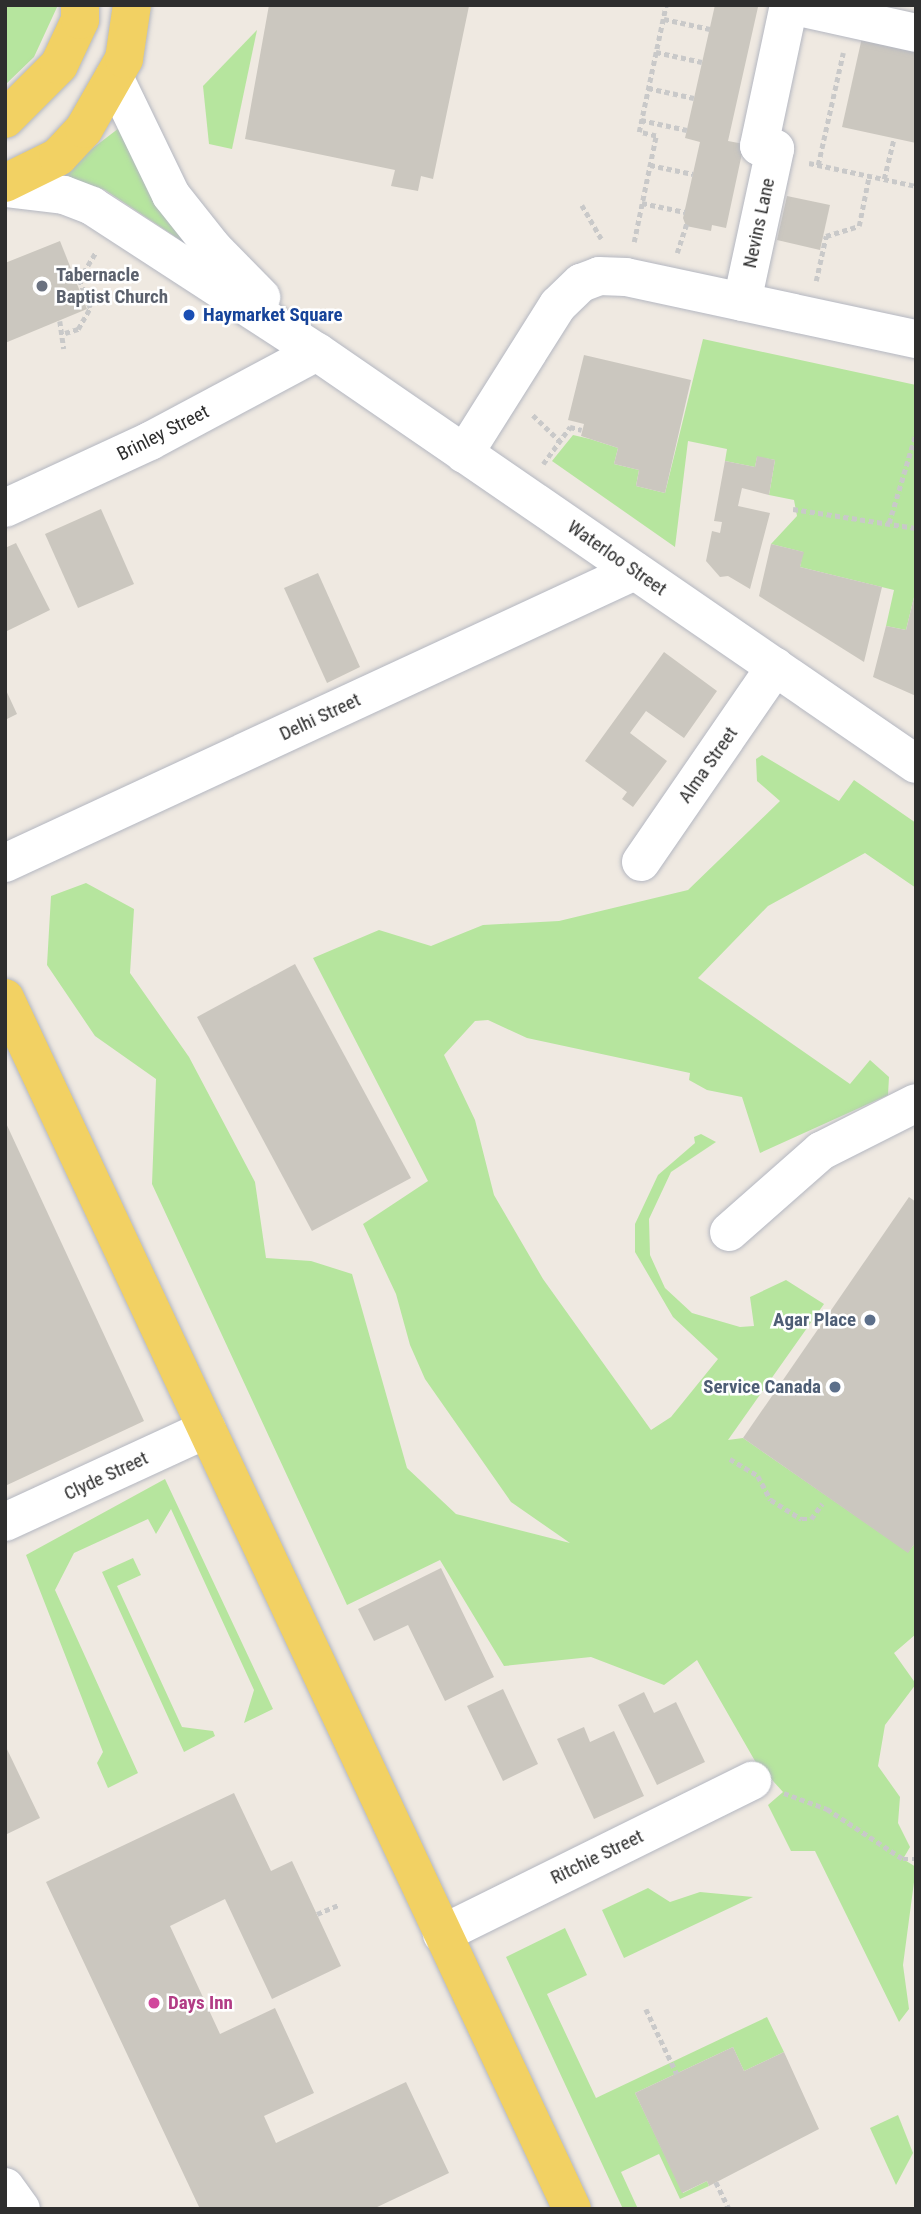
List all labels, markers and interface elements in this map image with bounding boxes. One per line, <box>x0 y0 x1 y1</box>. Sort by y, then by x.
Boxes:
street label: Nevins Lane <box>738 176 780 270</box>
place label: Tabernacle Baptist Church <box>56 264 168 308</box>
marker: Tabernacle Baptist Church <box>34 278 50 294</box>
place label: Haymarket Square <box>203 304 343 326</box>
marker: Haymarket Square <box>181 307 197 323</box>
street label: Brinley Street <box>113 400 213 466</box>
street label: Waterloo Street <box>563 515 671 601</box>
street label: Delhi Street <box>276 688 364 746</box>
street label: Alma Street <box>674 723 742 807</box>
place label: Agar Place <box>773 1309 856 1331</box>
marker: Agar Place <box>862 1312 878 1328</box>
place label: Service Canada <box>703 1376 821 1398</box>
marker: Service Canada <box>827 1379 843 1395</box>
street label: Clyde Street <box>60 1447 152 1505</box>
street label: Ritchie Street <box>547 1825 647 1889</box>
place label: Days Inn <box>168 1992 233 2014</box>
marker: Days Inn <box>146 1995 162 2011</box>

